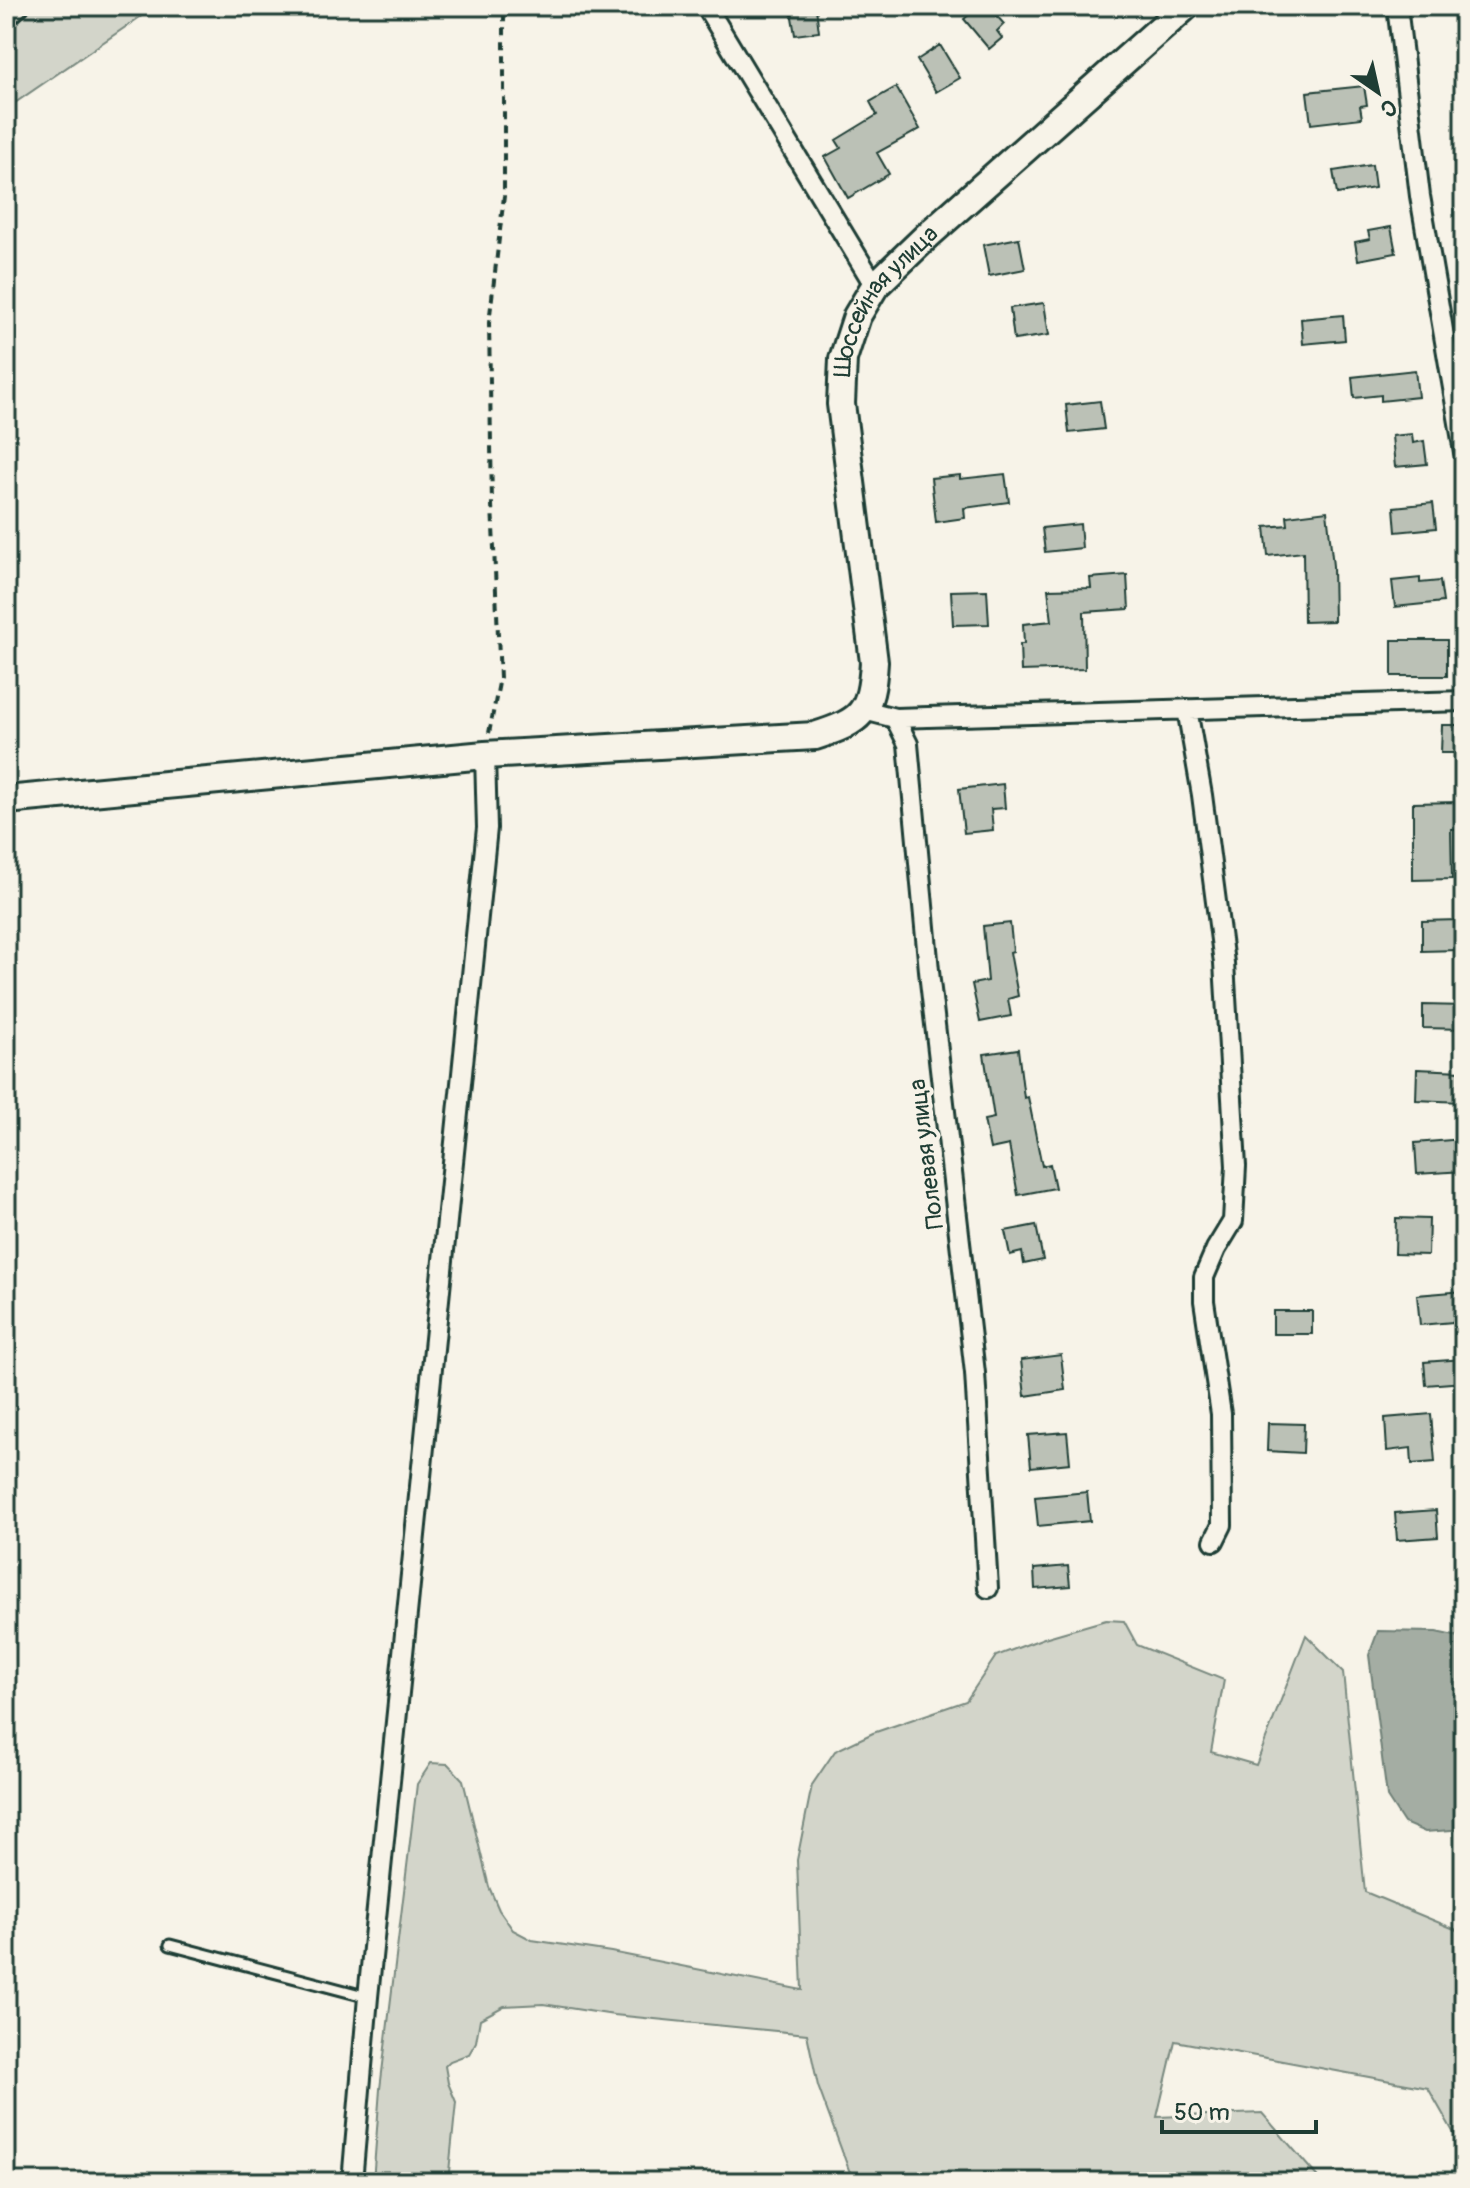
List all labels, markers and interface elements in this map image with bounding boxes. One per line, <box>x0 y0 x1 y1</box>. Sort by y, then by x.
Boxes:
north arrow <box>1338 52 1418 132</box>
text: С <box>1375 92 1402 123</box>
street label: Шоссейная улица <box>828 219 944 378</box>
street label: Полевая улица <box>903 1077 950 1231</box>
scale bar <box>1162 2084 1316 2134</box>
text: 50 m <box>1174 2098 1230 2127</box>

